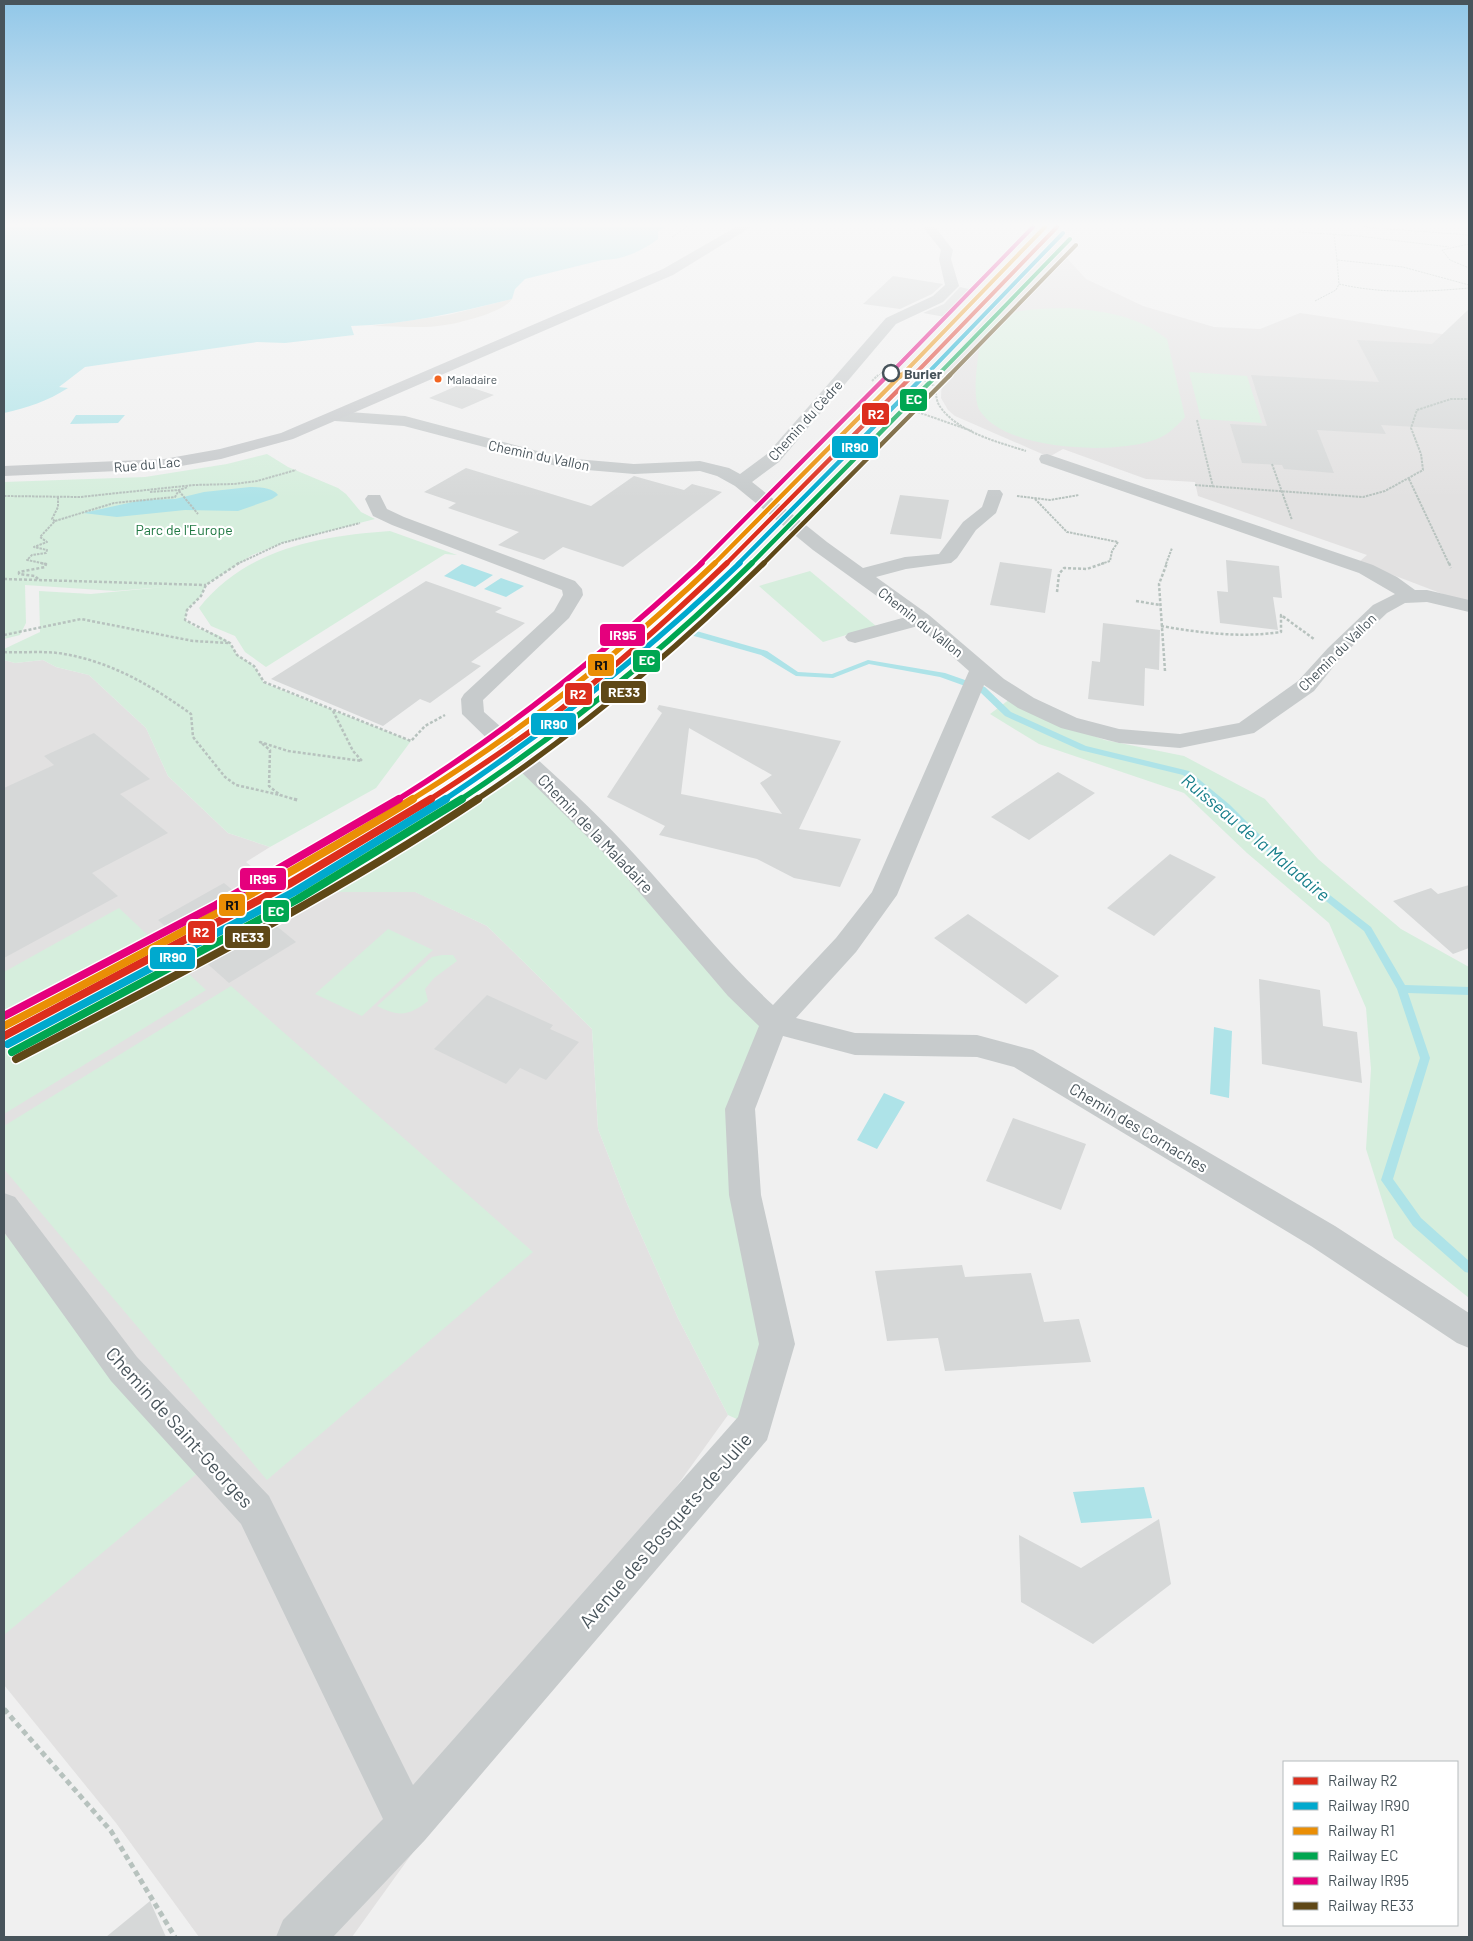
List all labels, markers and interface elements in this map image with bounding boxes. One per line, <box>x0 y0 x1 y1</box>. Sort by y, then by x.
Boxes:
marker: Burier <box>882 364 900 382</box>
place label: Burier <box>904 365 943 382</box>
place label: Maladaire <box>447 372 497 386</box>
marker: Maladaire <box>433 374 443 384</box>
street label: Chemin du Cèdre <box>764 376 846 464</box>
line badge: EC <box>899 388 928 412</box>
text: EC <box>906 390 922 407</box>
line badge: R2 <box>861 402 890 426</box>
text: R2 <box>868 405 884 422</box>
line badge: IR90 <box>831 435 879 459</box>
street label: Chemin du Vallon <box>487 436 591 474</box>
text: IR90 <box>841 438 869 455</box>
street label: Rue du Lac <box>113 453 181 475</box>
park label: Parc de l'Europe <box>135 521 233 538</box>
street label: Chemin du Vallon <box>875 584 967 660</box>
street label: Chemin du Vallon <box>1295 610 1379 694</box>
line badge: IR95 <box>599 623 646 647</box>
text: IR95 <box>609 626 637 643</box>
line badge: EC <box>632 649 661 673</box>
text: EC <box>639 651 655 668</box>
line badge: R1 <box>587 653 615 677</box>
text: R1 <box>594 656 608 673</box>
line badge: RE33 <box>600 680 647 704</box>
line badge: R2 <box>564 682 593 706</box>
text: RE33 <box>608 683 640 700</box>
text: R2 <box>570 685 586 702</box>
line badge: IR90 <box>530 712 577 736</box>
text: IR90 <box>540 715 568 732</box>
water label: Ruisseau de la Maladaire <box>1177 769 1335 905</box>
street label: Chemin de la Maladaire <box>534 770 658 896</box>
line badge: IR95 <box>239 867 287 891</box>
text: IR95 <box>249 870 277 887</box>
line badge: R1 <box>218 893 246 917</box>
text: R1 <box>225 896 239 913</box>
line badge: EC <box>262 899 290 923</box>
text: EC <box>268 902 284 919</box>
line badge: R2 <box>187 920 216 944</box>
text: R2 <box>193 923 209 940</box>
line badge: RE33 <box>224 925 271 949</box>
text: RE33 <box>232 928 264 945</box>
line badge: IR90 <box>149 946 196 970</box>
text: IR90 <box>159 948 187 965</box>
street label: Chemin des Cornaches <box>1066 1078 1212 1176</box>
street label: Chemin de Saint-Georges <box>102 1342 258 1512</box>
street label: Avenue des Bosquets-de-Julie <box>574 1428 756 1632</box>
legend <box>1283 1761 1458 1926</box>
text: Railway R2 <box>1328 1771 1397 1789</box>
text: Railway IR90 <box>1328 1796 1410 1814</box>
text: Railway R1 <box>1328 1821 1395 1839</box>
text: Railway EC <box>1328 1846 1398 1864</box>
text: Railway IR95 <box>1328 1871 1409 1889</box>
text: Railway RE33 <box>1328 1896 1414 1914</box>

